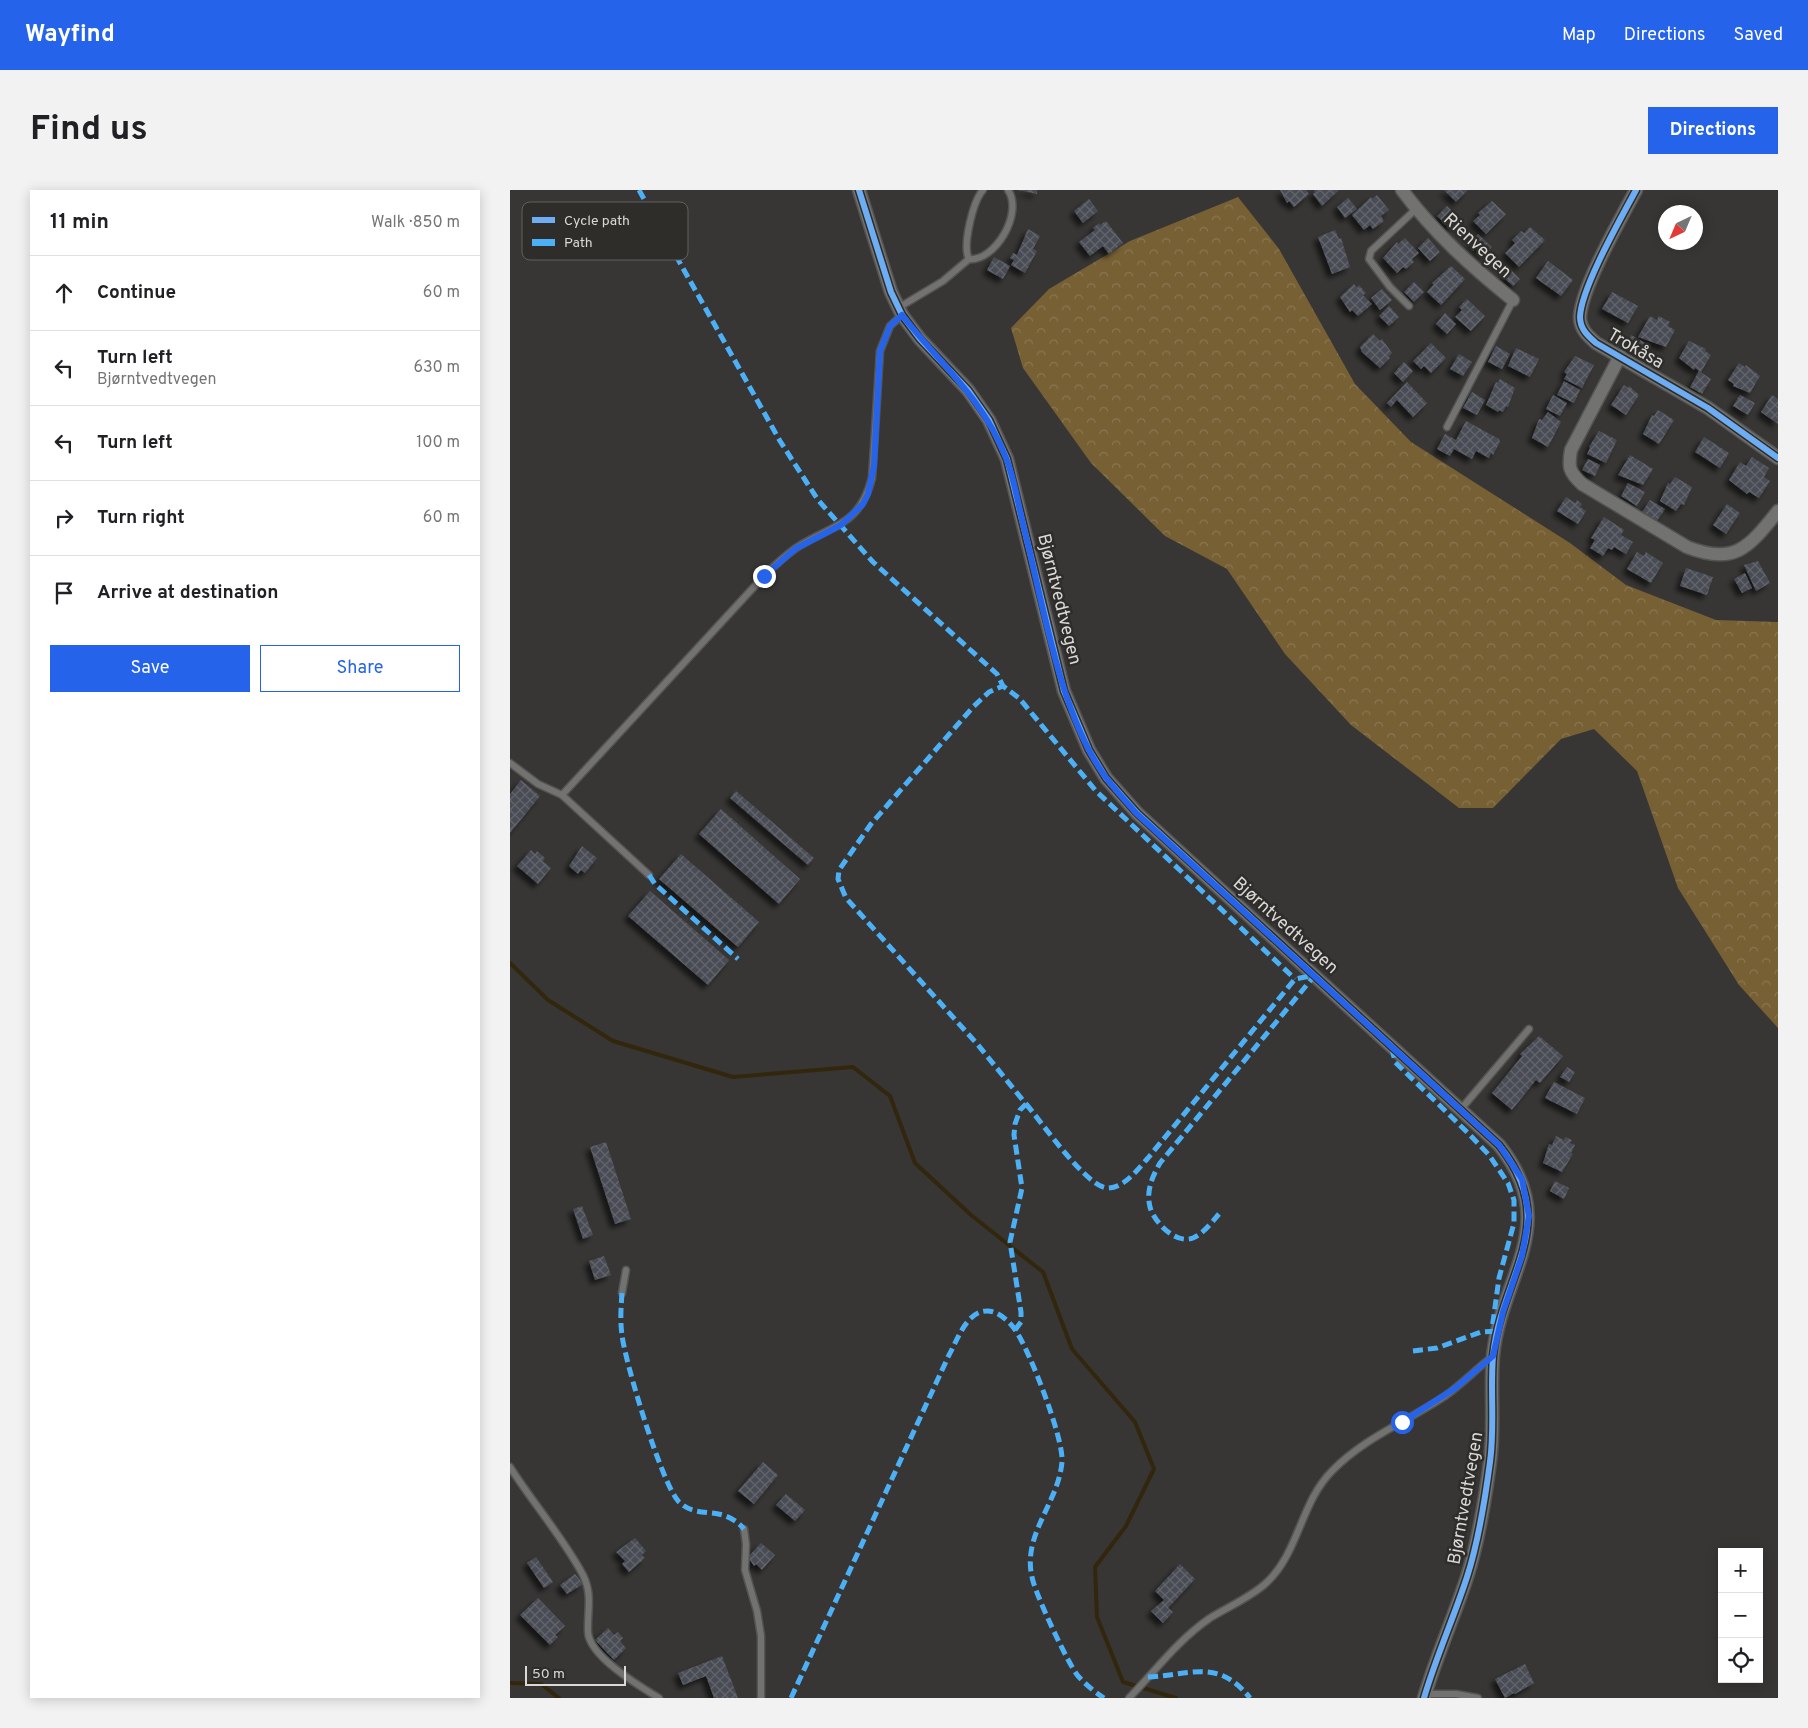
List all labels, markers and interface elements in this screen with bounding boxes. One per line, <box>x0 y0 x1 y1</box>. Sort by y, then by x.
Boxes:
text: Wayfind <box>25 20 115 50</box>
text: Map <box>1562 24 1596 47</box>
text: Directions <box>1624 24 1706 47</box>
text: Saved <box>1734 24 1783 47</box>
button: Directions <box>1648 107 1778 154</box>
text: Find us <box>30 108 148 152</box>
legend <box>522 202 688 260</box>
north arrow <box>1658 205 1703 250</box>
street label: Rienvegen <box>1438 208 1516 284</box>
text: 11 min <box>50 209 109 236</box>
text: Walk · 850 m <box>371 213 460 233</box>
text: Cycle path <box>564 213 630 230</box>
text: Path <box>564 235 593 252</box>
icon: ahead <box>50 279 78 307</box>
text: Continue <box>97 281 176 305</box>
text: 60 m <box>423 283 460 303</box>
street label: Trokåsa <box>1603 324 1668 375</box>
text: Turn left <box>97 346 173 370</box>
icon: left <box>50 354 78 382</box>
text: 630 m <box>413 358 460 378</box>
text: Bjørntvedtvegen <box>97 370 217 390</box>
icon: left <box>50 429 78 457</box>
text: Turn left <box>97 431 173 455</box>
text: 100 m <box>416 433 460 453</box>
icon: right <box>50 504 78 532</box>
text: Turn right <box>97 506 185 530</box>
text: 60 m <box>423 508 460 528</box>
street label: Bjørntvedtvegen <box>1031 531 1086 667</box>
route end <box>753 565 776 588</box>
icon: arrive <box>50 579 78 607</box>
text: Arrive at destination <box>97 581 278 605</box>
button: Save <box>50 645 250 692</box>
button: Share <box>260 645 460 692</box>
street label: Bjørntvedtvegen <box>1227 873 1343 980</box>
route start <box>1391 1411 1414 1434</box>
street label: Bjørntvedtvegen <box>1443 1430 1489 1566</box>
map controls <box>1718 1548 1763 1683</box>
button: + <box>1718 1548 1763 1593</box>
button: − <box>1718 1593 1763 1638</box>
button: locate <box>1718 1638 1763 1683</box>
scale bar <box>525 1663 626 1686</box>
text: 50 m <box>532 1666 565 1683</box>

